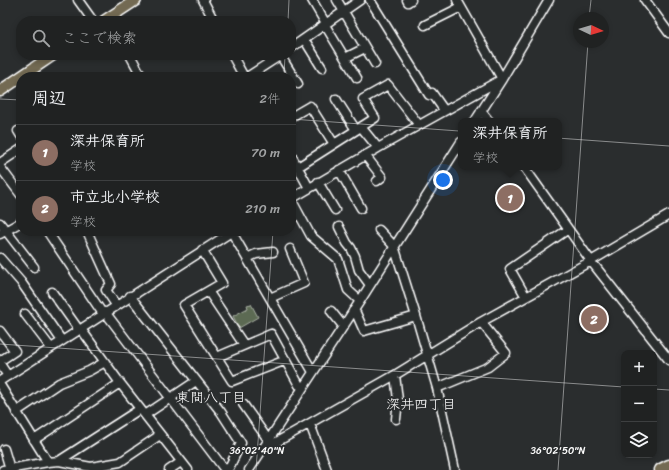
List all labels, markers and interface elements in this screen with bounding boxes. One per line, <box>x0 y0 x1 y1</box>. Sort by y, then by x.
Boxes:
north arrow <box>573 12 609 48</box>
search box <box>16 16 296 60</box>
text: ここで検索 <box>62 25 137 51</box>
icon: search <box>30 27 52 49</box>
text: 周辺 <box>32 83 66 113</box>
text: 2件 <box>259 87 280 110</box>
popup <box>458 118 562 170</box>
text: 深井保育所 <box>472 120 548 146</box>
text: 深井保育所 <box>70 128 145 154</box>
text: 1 <box>42 141 48 164</box>
text: 70 m <box>251 141 280 164</box>
text: 学校 <box>472 146 499 169</box>
text: 学校 <box>70 154 96 177</box>
your location <box>433 170 453 190</box>
pin: 1 <box>497 183 523 213</box>
text: 市立北小学校 <box>70 184 160 210</box>
text: 2 <box>41 197 49 220</box>
text: 210 m <box>245 197 280 220</box>
text: 学校 <box>70 210 96 233</box>
pin: 2 <box>581 304 607 334</box>
map controls <box>621 350 657 458</box>
button: + <box>621 350 657 386</box>
district label: 東間八丁目 <box>176 385 246 410</box>
button: − <box>621 386 657 422</box>
district label: 深井四丁目 <box>386 392 456 417</box>
button: layers <box>621 422 657 458</box>
text: 36°02'40"N <box>230 442 285 460</box>
text: 36°02'50"N <box>531 442 585 460</box>

